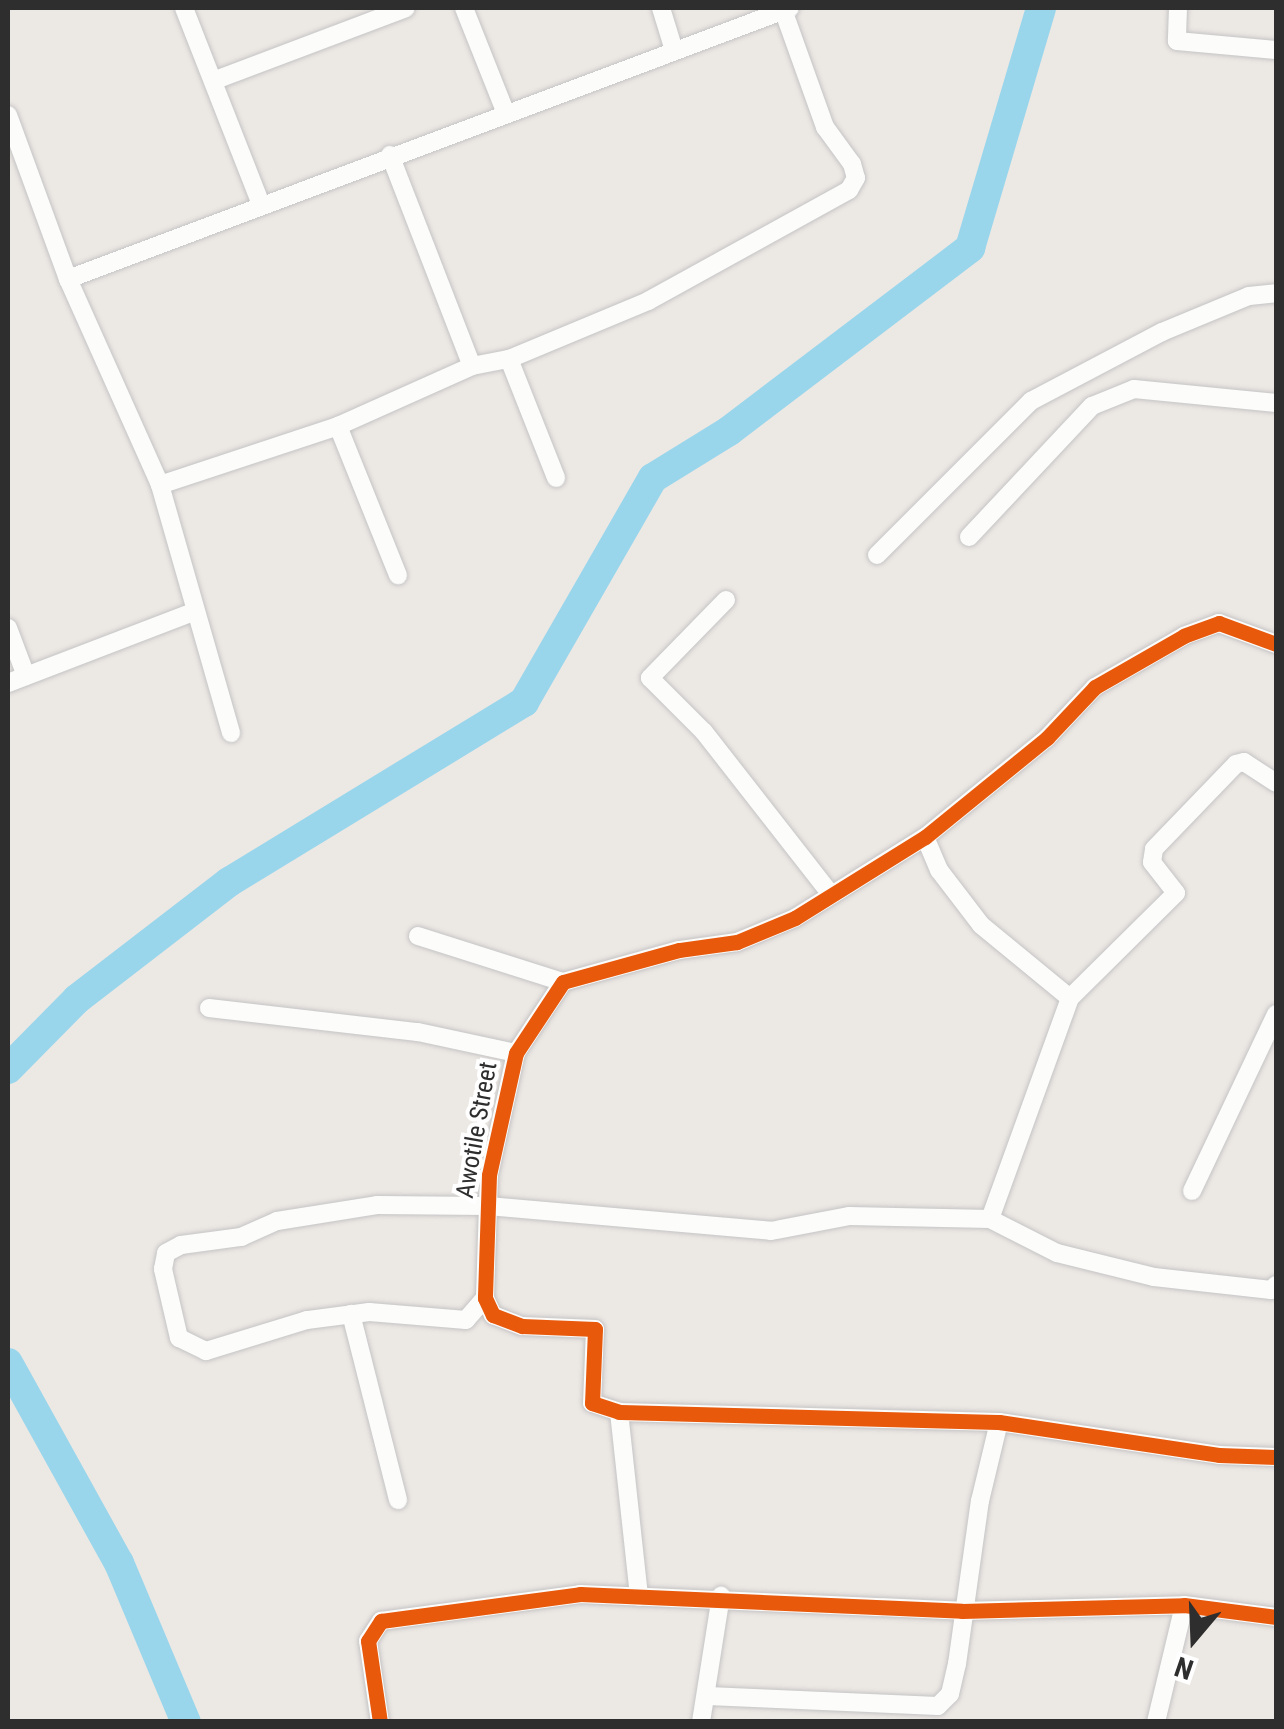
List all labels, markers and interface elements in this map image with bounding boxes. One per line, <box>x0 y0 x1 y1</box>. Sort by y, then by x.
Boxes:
street label: Awotile Street <box>450 1060 504 1200</box>
north arrow <box>1144 1589 1244 1689</box>
text: N <box>1171 1649 1198 1686</box>

